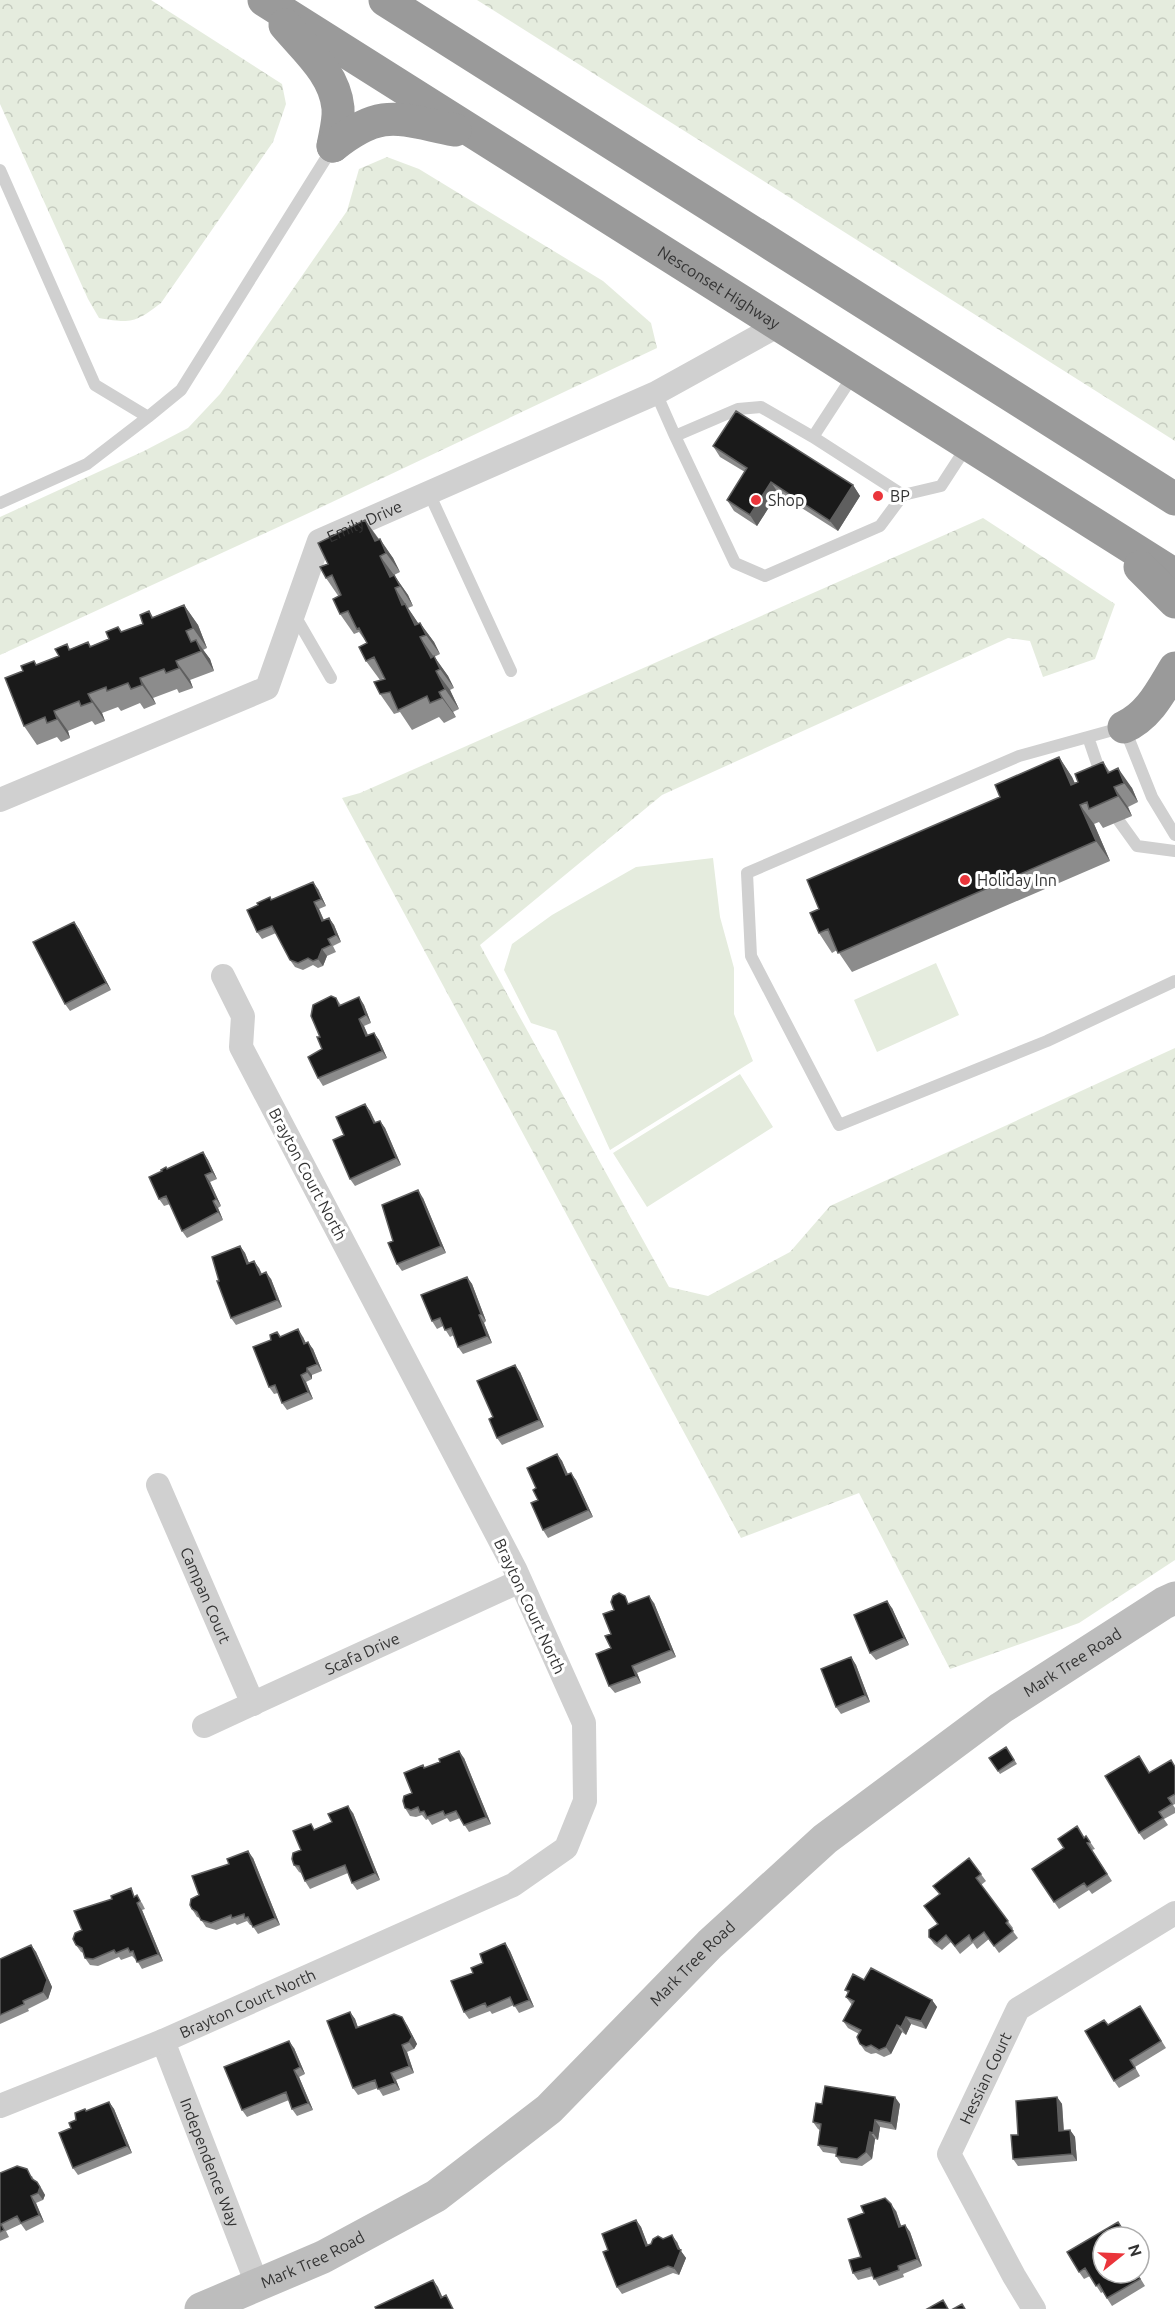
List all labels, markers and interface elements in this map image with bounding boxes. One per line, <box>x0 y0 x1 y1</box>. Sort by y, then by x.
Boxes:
street label: Nesconset Highway <box>655 242 783 332</box>
place label: BP <box>890 487 910 505</box>
marker: BP <box>871 489 885 503</box>
place label: Shop <box>768 491 804 509</box>
marker: Shop <box>749 493 763 507</box>
street label: Emily Drive <box>324 497 405 545</box>
place label: Holiday Inn <box>977 871 1057 889</box>
marker: Holiday Inn <box>958 873 972 887</box>
street label: Brayton Court North <box>266 1105 350 1243</box>
street label: Brayton Court North <box>491 1536 569 1676</box>
street label: Campan Court <box>177 1544 235 1647</box>
street label: Mark Tree Road <box>1020 1624 1124 1700</box>
street label: Scafa Drive <box>322 1629 402 1678</box>
street label: Mark Tree Road <box>646 1917 738 2009</box>
street label: Brayton Court North <box>177 1965 318 2042</box>
street label: Hessian Court <box>956 2029 1015 2127</box>
street label: Independence Way <box>177 2095 243 2229</box>
north arrow <box>1091 2225 1151 2285</box>
street label: Mark Tree Road <box>258 2227 368 2292</box>
text: N <box>1125 2242 1146 2259</box>

